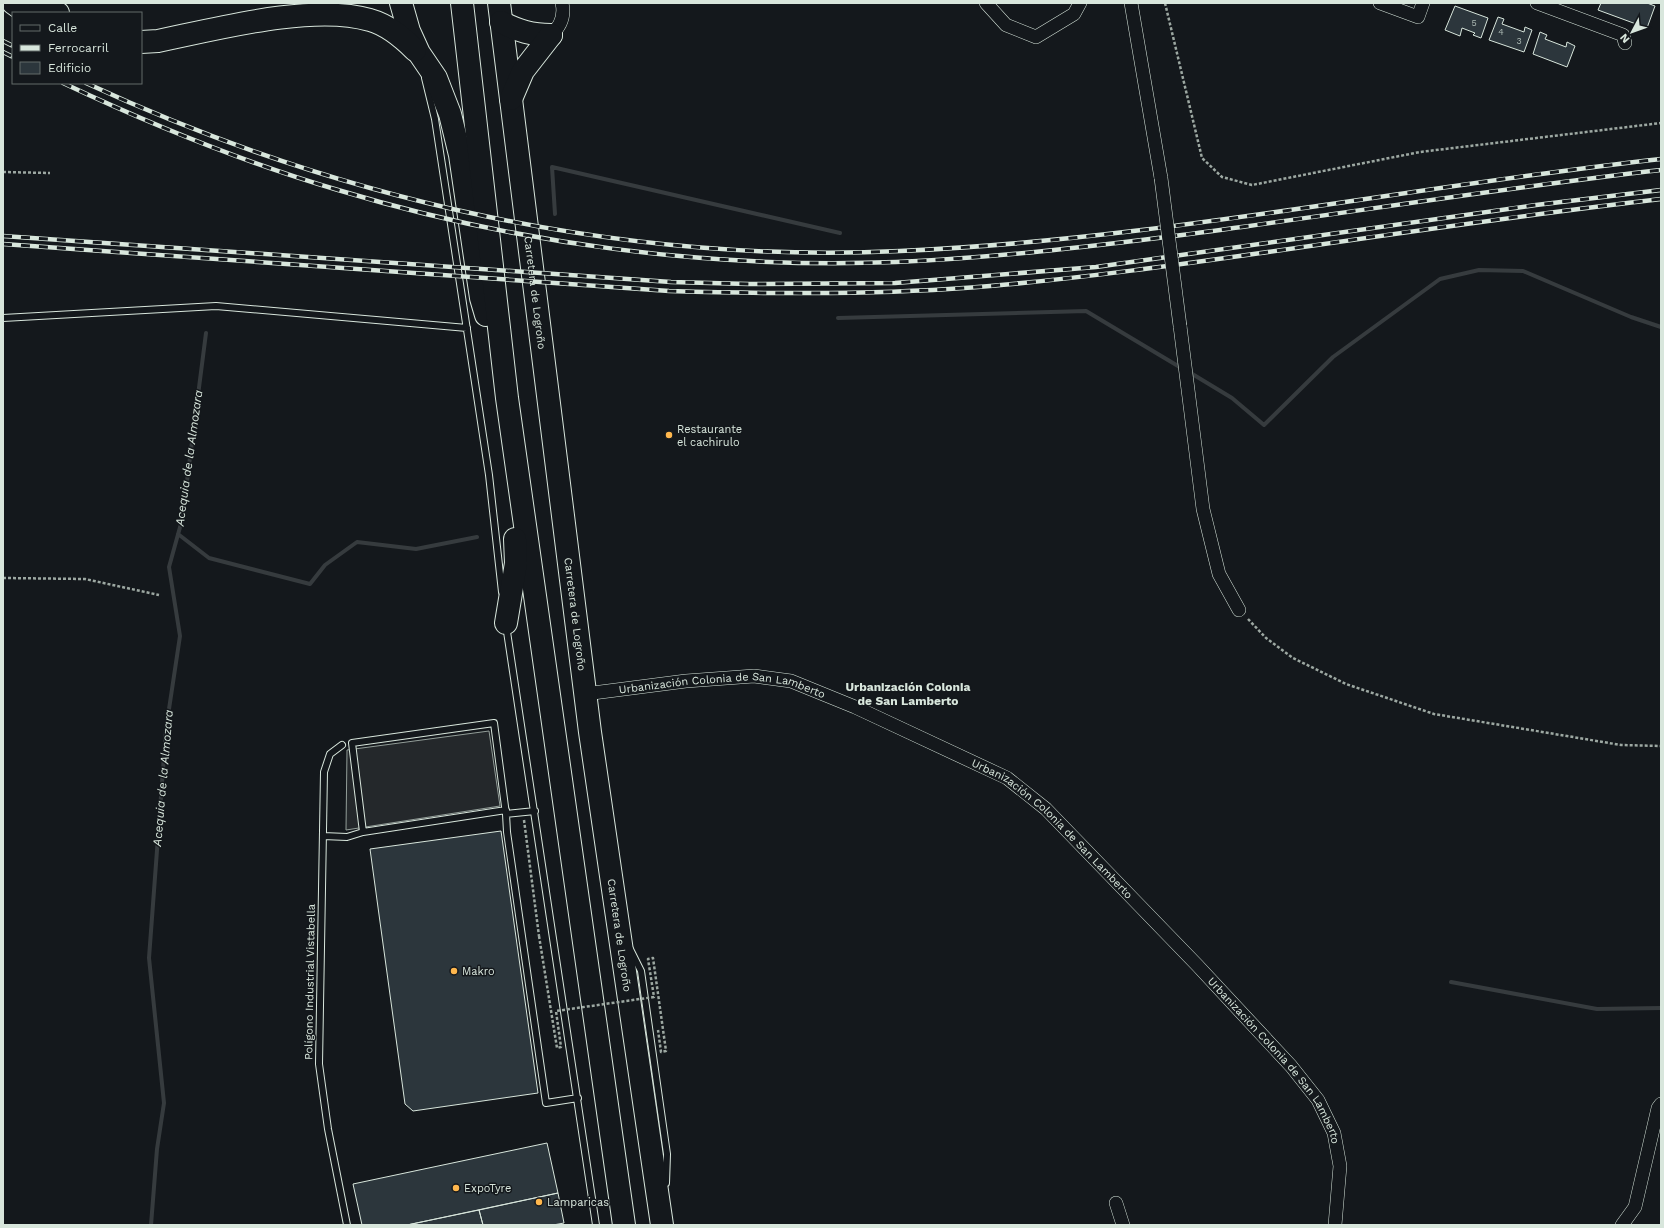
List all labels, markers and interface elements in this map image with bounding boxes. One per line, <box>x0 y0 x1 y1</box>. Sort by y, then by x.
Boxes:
legend <box>12 12 142 84</box>
north arrow <box>1612 12 1652 52</box>
house number: 5 <box>1471 18 1477 28</box>
text: Calle <box>48 21 77 35</box>
house number: 4 <box>1498 27 1504 37</box>
text: N <box>1617 31 1632 46</box>
house number: 3 <box>1516 36 1522 46</box>
text: Ferrocarril <box>48 41 109 55</box>
text: Edificio <box>48 61 91 75</box>
street label: Carretera de Logroño <box>522 235 549 350</box>
water label: Acequia de la Almozara <box>172 389 206 528</box>
place label: Restaurante el cachirulo <box>677 423 742 449</box>
marker: Restaurante el cachirulo <box>664 430 674 440</box>
street label: Carretera de Logroño <box>562 557 589 672</box>
street label: Urbanización Colonia de San Lamberto <box>618 669 827 701</box>
district label: Urbanización Colonia de San Lamberto <box>846 680 970 708</box>
water label: Acequia de la Almozara <box>150 708 176 848</box>
street label: Urbanización Colonia de San Lamberto <box>970 756 1135 901</box>
street label: Carretera de Logroño <box>605 878 634 993</box>
street label: Polígono Industrial Vistabella <box>302 904 318 1060</box>
place label: Makro <box>462 965 495 978</box>
marker: Makro <box>449 966 459 976</box>
street label: Urbanización Colonia de San Lamberto <box>1205 974 1342 1145</box>
place label: ExpoTyre <box>464 1182 511 1195</box>
marker: ExpoTyre <box>451 1183 461 1193</box>
place label: Lamparicas <box>547 1196 609 1209</box>
marker: Lamparicas <box>534 1197 544 1207</box>

